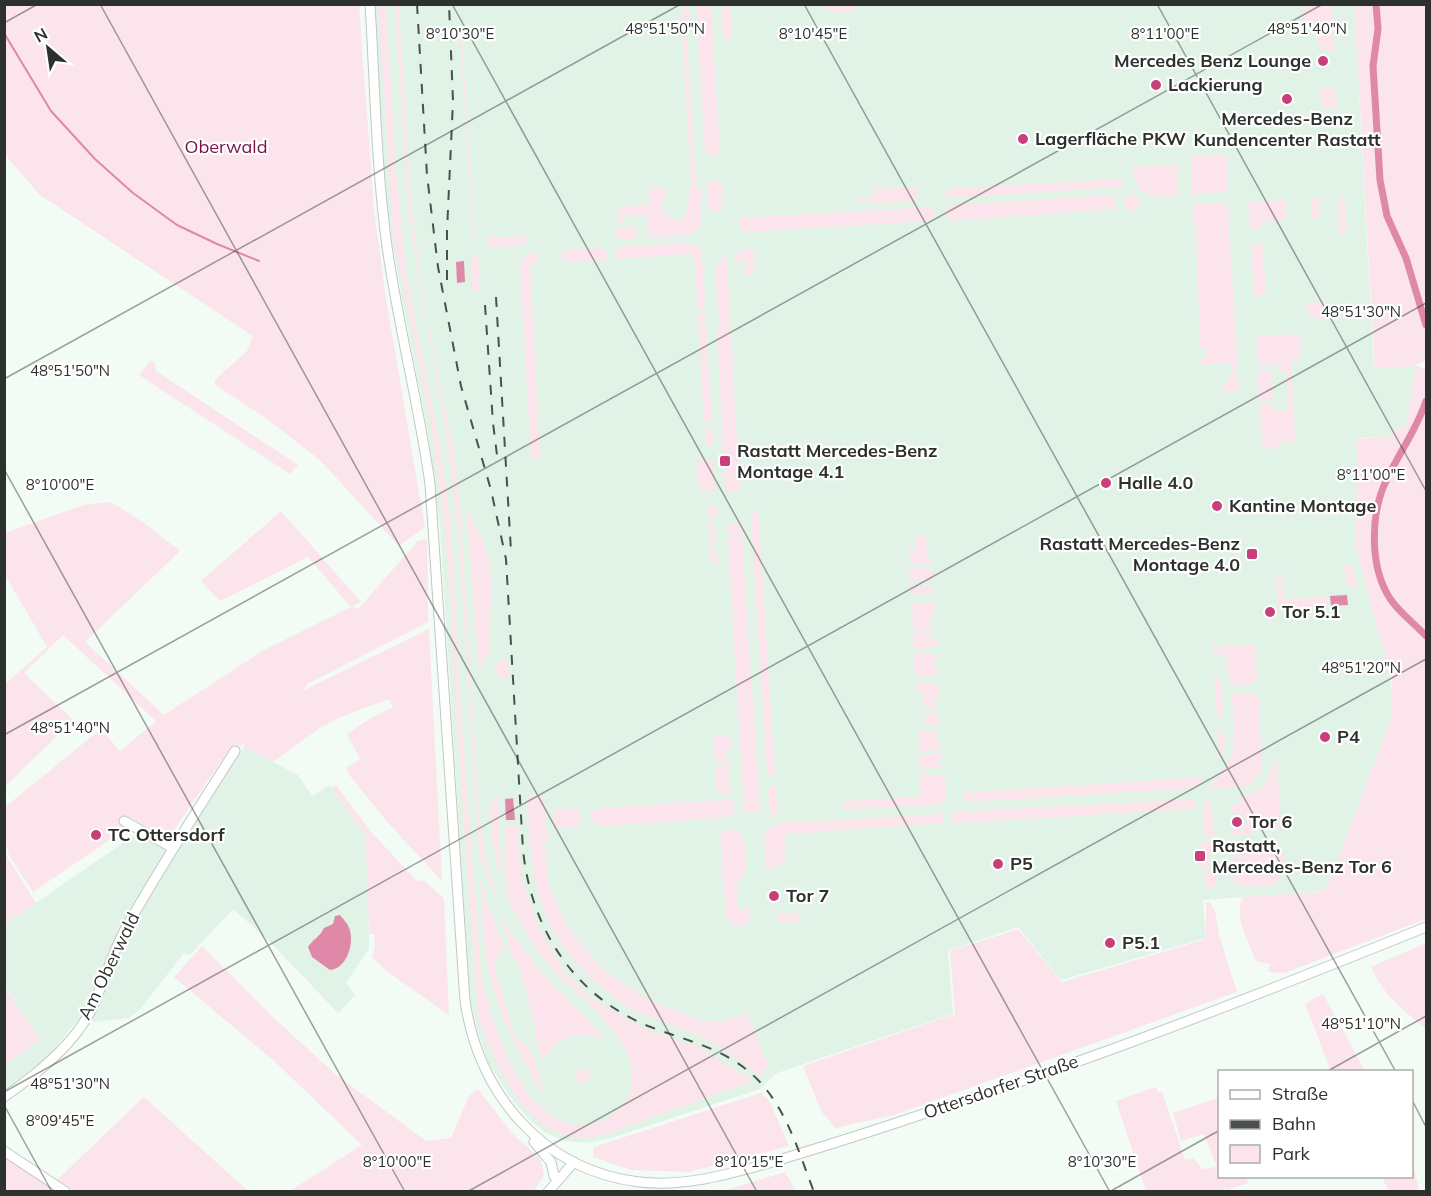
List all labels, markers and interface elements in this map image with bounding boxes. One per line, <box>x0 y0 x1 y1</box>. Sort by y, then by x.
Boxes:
north arrow <box>18 18 78 78</box>
text: 48°51'50"N <box>625 19 705 38</box>
text: 48°51'40"N <box>1267 19 1347 38</box>
text: N <box>31 23 51 47</box>
text: 8°10'30"E <box>426 24 494 43</box>
text: 8°10'45"E <box>779 24 847 43</box>
text: 8°11'00"E <box>1131 24 1199 43</box>
place label: Mercedes Benz Lounge <box>1114 49 1311 72</box>
marker: Mercedes Benz Lounge <box>1316 54 1330 68</box>
place label: Lackierung <box>1168 73 1263 96</box>
marker: Lackierung <box>1149 78 1163 92</box>
marker: Mercedes-Benz Kundencenter Rastatt <box>1280 92 1294 106</box>
place label: Mercedes-Benz Kundencenter Rastatt <box>1193 107 1381 151</box>
place label: Lagerfläche PKW <box>1035 127 1186 150</box>
marker: Lagerfläche PKW <box>1016 132 1030 146</box>
park label: Oberwald <box>185 135 267 158</box>
text: 48°51'30"N <box>1321 302 1401 321</box>
text: 48°51'50"N <box>30 361 110 380</box>
place label: Rastatt Mercedes-Benz Montage 4.1 <box>737 439 937 483</box>
marker: Rastatt Mercedes-Benz Montage 4.1 <box>718 454 732 468</box>
text: 8°11'00"E <box>1337 465 1405 484</box>
place label: Halle 4.0 <box>1118 471 1194 494</box>
text: 8°10'00"E <box>26 475 94 494</box>
marker: Halle 4.0 <box>1099 476 1113 490</box>
place label: Kantine Montage <box>1229 494 1377 517</box>
marker: Kantine Montage <box>1210 499 1224 513</box>
place label: Rastatt Mercedes-Benz Montage 4.0 <box>1040 532 1240 576</box>
marker: Rastatt Mercedes-Benz Montage 4.0 <box>1245 547 1259 561</box>
place label: Tor 5.1 <box>1282 600 1340 623</box>
marker: Tor 5.1 <box>1263 605 1277 619</box>
text: 48°51'20"N <box>1321 658 1401 677</box>
text: 48°51'40"N <box>30 718 110 737</box>
place label: P4 <box>1337 725 1360 748</box>
marker: P4 <box>1318 730 1332 744</box>
place label: Tor 6 <box>1249 810 1292 833</box>
marker: Tor 6 <box>1230 815 1244 829</box>
place label: TC Ottersdorf <box>108 823 225 846</box>
marker: TC Ottersdorf <box>89 828 103 842</box>
place label: Rastatt, Mercedes-Benz Tor 6 <box>1212 834 1392 878</box>
marker: Rastatt, Mercedes-Benz Tor 6 <box>1193 849 1207 863</box>
place label: P5 <box>1010 852 1033 875</box>
marker: P5 <box>991 857 1005 871</box>
place label: Tor 7 <box>786 884 829 907</box>
marker: Tor 7 <box>767 889 781 903</box>
street label: Am Oberwald <box>73 908 144 1023</box>
place label: P5.1 <box>1122 931 1160 954</box>
marker: P5.1 <box>1103 936 1117 950</box>
text: 48°51'10"N <box>1321 1014 1401 1033</box>
street label: Ottersdorfer Straße <box>920 1049 1081 1124</box>
legend <box>1218 1070 1413 1178</box>
text: 48°51'30"N <box>30 1074 110 1093</box>
text: Straße <box>1272 1082 1328 1105</box>
text: 8°09'45"E <box>26 1111 94 1130</box>
text: Bahn <box>1272 1112 1316 1135</box>
text: Park <box>1272 1142 1311 1165</box>
text: 8°10'00"E <box>363 1152 431 1171</box>
text: 8°10'15"E <box>715 1152 783 1171</box>
text: 8°10'30"E <box>1068 1152 1136 1171</box>

